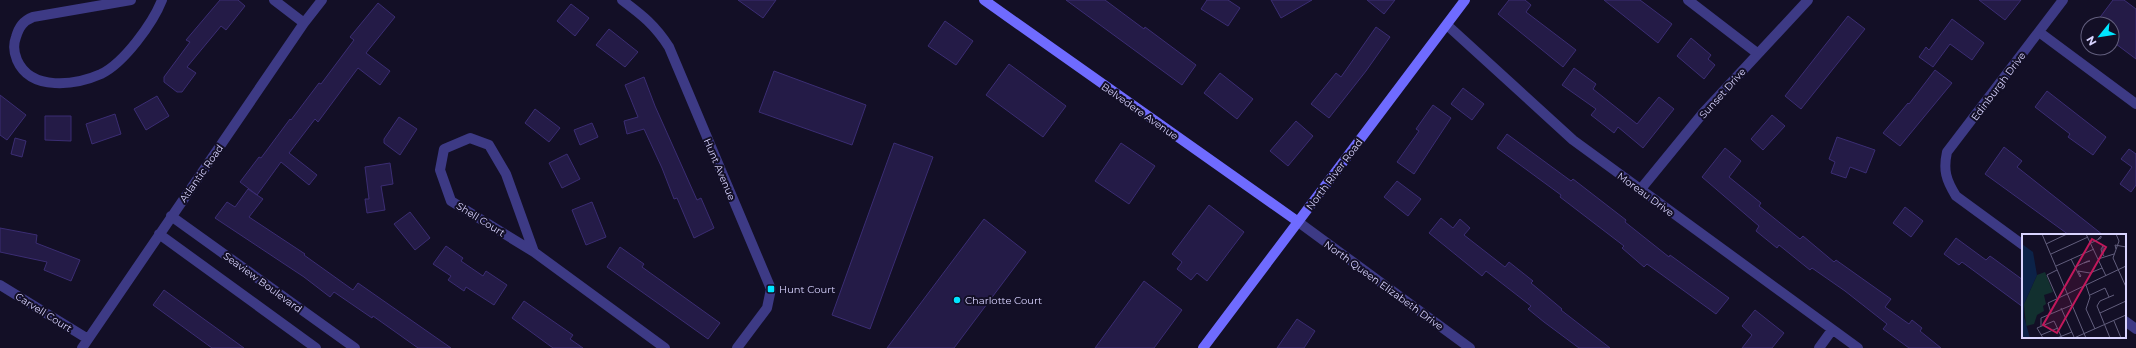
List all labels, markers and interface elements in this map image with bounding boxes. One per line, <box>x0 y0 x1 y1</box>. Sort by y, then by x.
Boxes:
north arrow <box>2080 16 2120 56</box>
text: N <box>2083 34 2100 48</box>
street label: Edinburgh Drive <box>1968 49 2028 123</box>
street label: Sunset Drive <box>1696 65 1748 121</box>
street label: Belvedere Avenue <box>1099 80 1181 143</box>
street label: Hunt Avenue <box>701 136 738 202</box>
street label: North River Road <box>1303 136 1365 213</box>
street label: Atlantic Road <box>177 142 226 205</box>
street label: Moreau Drive <box>1615 169 1677 219</box>
street label: Shell Court <box>454 199 508 240</box>
inset map <box>2022 234 2126 338</box>
street label: North Queen Elizabeth Drive <box>1322 238 1446 333</box>
street label: Seaview Boulevard <box>221 249 305 315</box>
place label: Hunt Court <box>779 283 835 296</box>
marker: Hunt Court <box>766 284 776 294</box>
street label: Carvell Court <box>13 290 75 335</box>
place label: Charlotte Court <box>965 294 1042 307</box>
marker: Charlotte Court <box>952 295 962 305</box>

